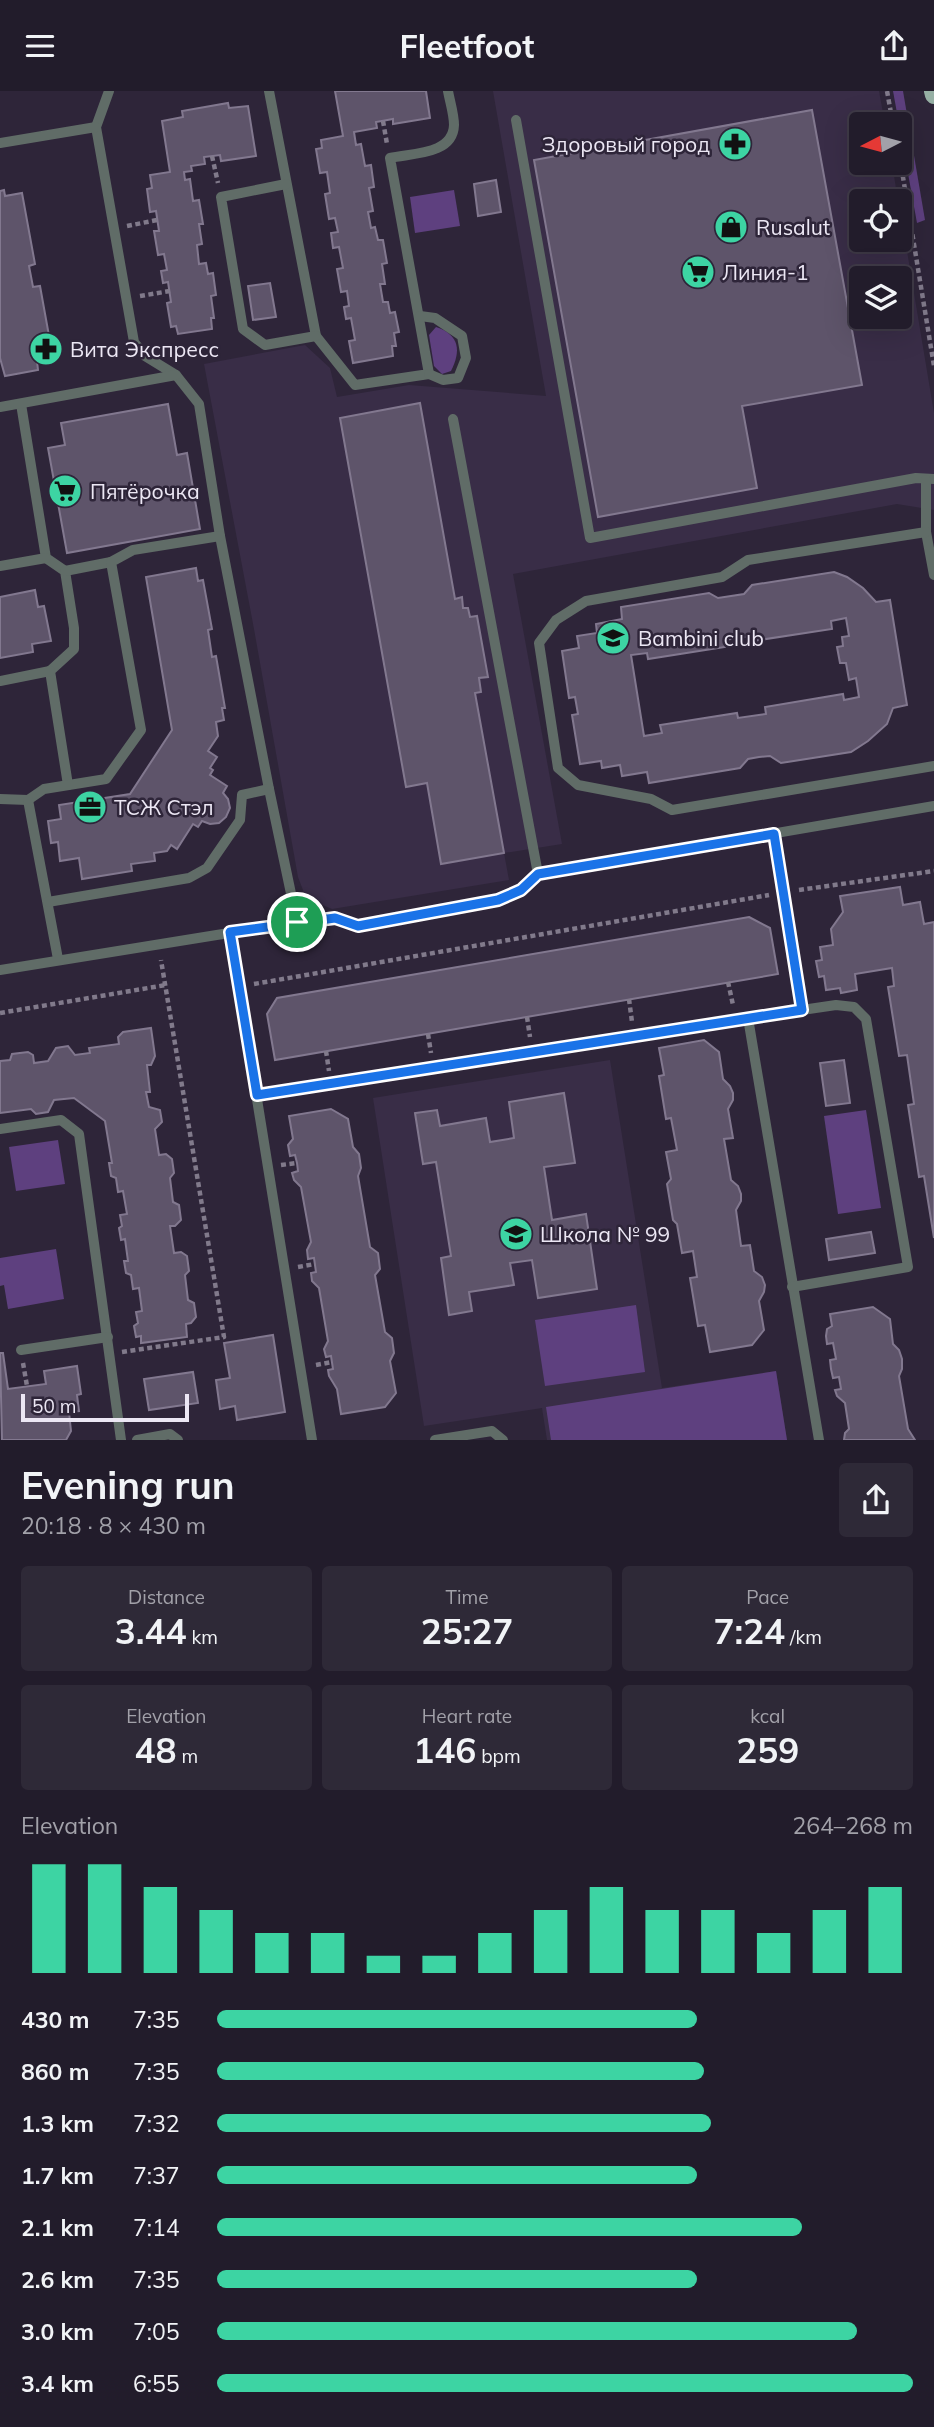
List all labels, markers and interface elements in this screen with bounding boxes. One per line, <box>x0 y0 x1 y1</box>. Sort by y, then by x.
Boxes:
text: Fleetfoot <box>400 26 534 66</box>
icon: menu <box>21 27 59 65</box>
icon: share <box>875 27 913 65</box>
north arrow <box>849 112 912 175</box>
map controls <box>849 112 912 329</box>
pharmacy icon: Здоровый город <box>716 125 754 163</box>
place label: Здоровый город <box>542 131 710 157</box>
button: locate <box>849 189 912 252</box>
shop icon: Rusalut <box>712 208 750 246</box>
place label: Rusalut <box>756 214 830 240</box>
supermarket icon: Линия-1 <box>679 253 717 291</box>
place label: Линия-1 <box>722 259 809 285</box>
button: layers <box>849 266 912 329</box>
pharmacy icon: Вита Экспресс <box>27 330 65 368</box>
place label: Вита Экспресс <box>70 336 219 362</box>
supermarket icon: Пятёрочка <box>46 472 84 510</box>
place label: Пятёрочка <box>90 478 200 504</box>
school or university icon: Bambini club <box>594 619 632 657</box>
place label: Bambini club <box>638 625 764 651</box>
office icon: ТСЖ Стэл <box>71 788 109 826</box>
place label: ТСЖ Стэл <box>114 794 214 820</box>
pin <box>267 892 327 952</box>
icon: arrive <box>278 903 316 941</box>
school or university icon: Школа № 99 <box>497 1215 535 1253</box>
place label: Школа № 99 <box>540 1221 670 1247</box>
scale bar <box>21 1391 189 1423</box>
text: 50 m <box>32 1394 76 1418</box>
text: Evening run <box>21 1461 235 1509</box>
button: share <box>839 1463 913 1537</box>
text: 20:18 · 8 × 430 m <box>21 1511 206 1540</box>
text: Distance <box>128 1585 205 1609</box>
text: Time <box>445 1585 489 1609</box>
text: Pace <box>746 1585 789 1609</box>
text: 3.44 <box>115 1609 186 1653</box>
text: 25:27 <box>421 1609 513 1653</box>
text: 7:24 <box>713 1609 785 1653</box>
text: km <box>186 1625 218 1649</box>
text: /km <box>785 1625 822 1649</box>
text: Elevation <box>126 1704 207 1728</box>
text: Heart rate <box>422 1704 512 1728</box>
text: kcal <box>750 1704 785 1728</box>
text: 48 <box>134 1728 177 1772</box>
text: 146 <box>413 1728 476 1772</box>
text: 259 <box>736 1728 799 1772</box>
text: m <box>177 1744 198 1768</box>
text: bpm <box>476 1744 521 1768</box>
text: Elevation <box>21 1811 118 1840</box>
text: 264–268 m <box>792 1811 913 1840</box>
text: 430 m <box>21 2005 89 2034</box>
text: 7:35 <box>133 2005 180 2034</box>
text: 860 m <box>21 2057 89 2086</box>
text: 7:35 <box>133 2057 180 2086</box>
text: 1.3 km <box>21 2109 94 2138</box>
text: 7:32 <box>133 2109 180 2138</box>
text: 1.7 km <box>21 2161 94 2190</box>
text: 7:37 <box>133 2161 180 2190</box>
text: 2.1 km <box>21 2213 94 2242</box>
text: 7:14 <box>133 2213 180 2242</box>
text: 2.6 km <box>21 2265 94 2294</box>
text: 7:35 <box>133 2265 180 2294</box>
text: 3.0 km <box>21 2317 94 2346</box>
text: 7:05 <box>133 2317 180 2346</box>
text: 3.4 km <box>21 2369 94 2398</box>
text: 6:55 <box>133 2369 180 2398</box>

